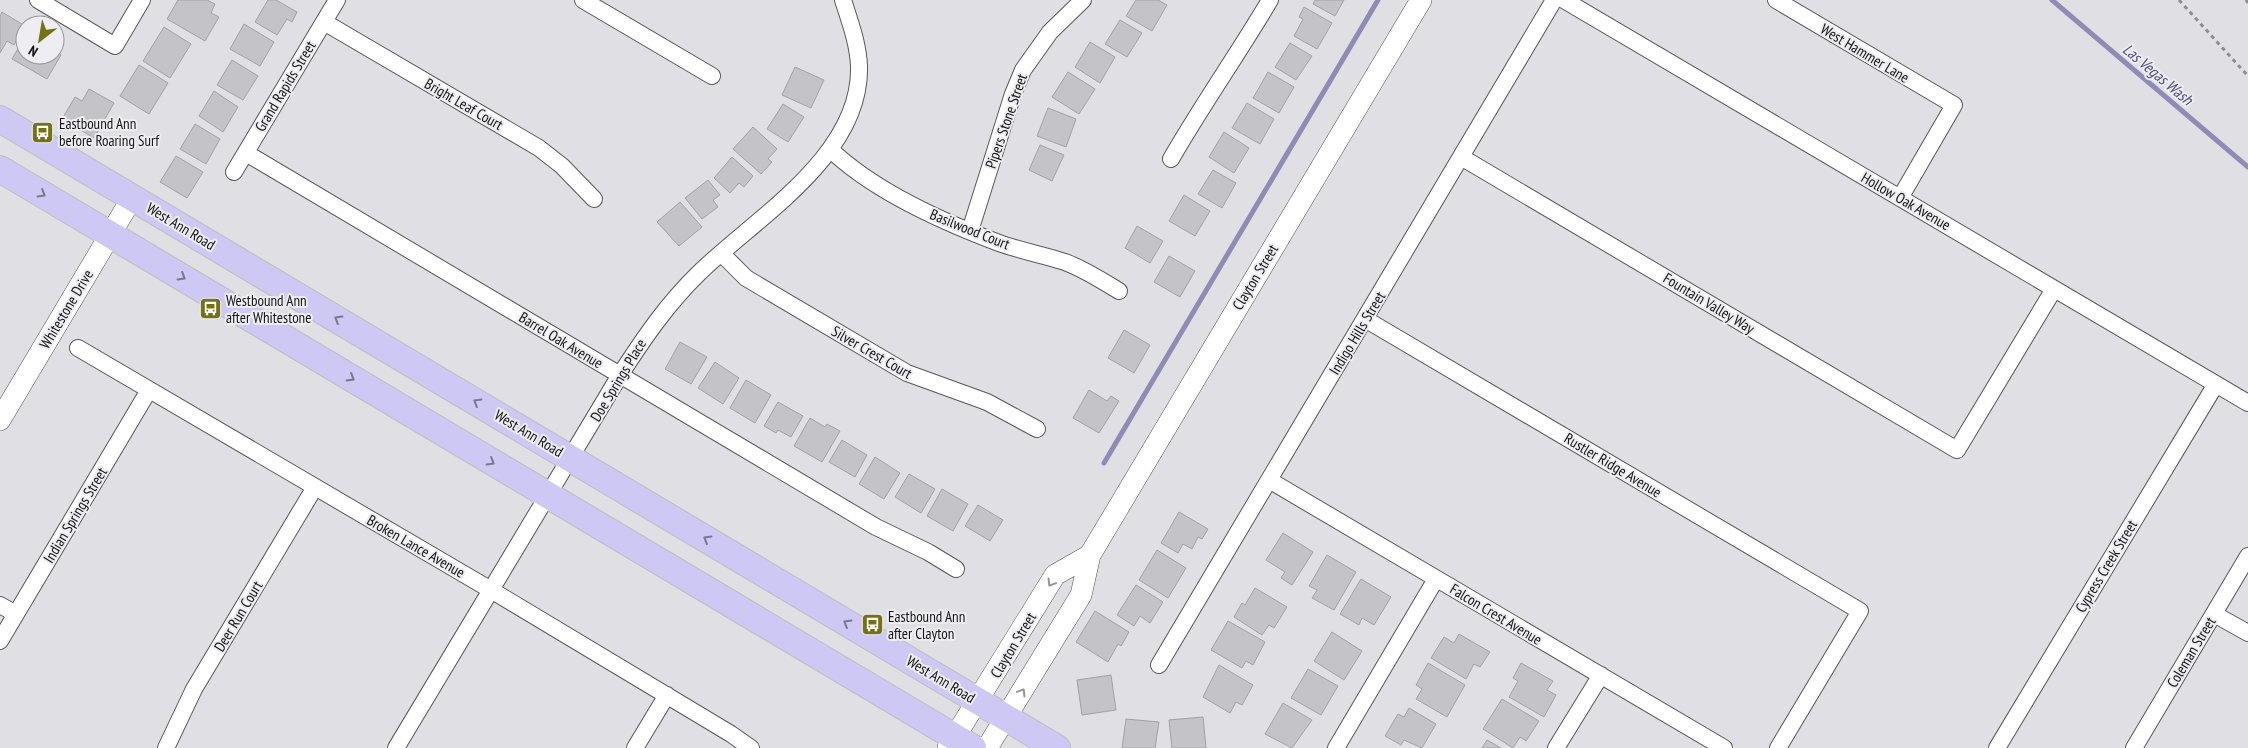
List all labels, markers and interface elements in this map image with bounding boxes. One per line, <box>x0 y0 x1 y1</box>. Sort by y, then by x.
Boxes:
north arrow <box>15 15 65 65</box>
street label: West Hammer Lane <box>1817 19 1913 87</box>
street label: Grand Rapids Street <box>250 37 320 135</box>
water label: Las Vegas Wash <box>2119 39 2198 110</box>
text: N <box>25 41 41 61</box>
street label: Pipers Stone Street <box>981 71 1031 171</box>
street label: Bright Leaf Court <box>421 74 507 134</box>
place label: Eastbound Ann before Roaring Surf <box>59 114 160 150</box>
bus stop icon: Eastbound Ann before Roaring Surf <box>31 120 55 144</box>
street label: Hollow Oak Avenue <box>1858 168 1954 234</box>
one-way arrow <box>36 188 45 198</box>
street label: West Ann Road <box>143 198 219 254</box>
street label: Basilwood Court <box>927 204 1013 254</box>
street label: Clayton Street <box>1228 241 1282 313</box>
street label: Whitestone Drive <box>35 266 97 352</box>
street label: Fountain Valley Way <box>1660 268 1758 338</box>
one-way arrow <box>176 271 185 281</box>
street label: Indigo Hills Street <box>1325 288 1389 378</box>
place label: Westbound Ann after Whitestone <box>226 291 311 327</box>
bus stop icon: Westbound Ann after Whitestone <box>198 297 222 321</box>
street label: Barrel Oak Avenue <box>516 308 606 372</box>
one-way arrow <box>334 316 343 326</box>
street label: Silver Crest Court <box>828 321 916 383</box>
street label: Doe Springs Place <box>586 335 650 425</box>
one-way arrow <box>346 372 355 382</box>
one-way arrow <box>474 399 483 409</box>
street label: West Ann Road <box>491 405 567 461</box>
street label: Rustler Ridge Avenue <box>1561 428 1665 502</box>
one-way arrow <box>485 455 494 465</box>
street label: Indian Springs Street <box>39 464 111 566</box>
street label: Broken Lance Avenue <box>364 510 468 582</box>
street label: Cypress Creek Street <box>2071 516 2141 616</box>
one-way arrow <box>704 536 713 546</box>
street label: Deer Run Court <box>210 577 266 655</box>
one-way arrow <box>1047 577 1057 586</box>
street label: Falcon Crest Avenue <box>1447 579 1545 649</box>
place label: Eastbound Ann after Clayton <box>888 607 965 643</box>
street label: Clayton Street <box>986 609 1040 681</box>
bus stop icon: Eastbound Ann after Clayton <box>860 613 884 637</box>
street label: Coleman Street <box>2162 613 2220 691</box>
one-way arrow <box>843 619 852 629</box>
street label: West Ann Road <box>903 651 979 707</box>
one-way arrow <box>1015 688 1025 697</box>

